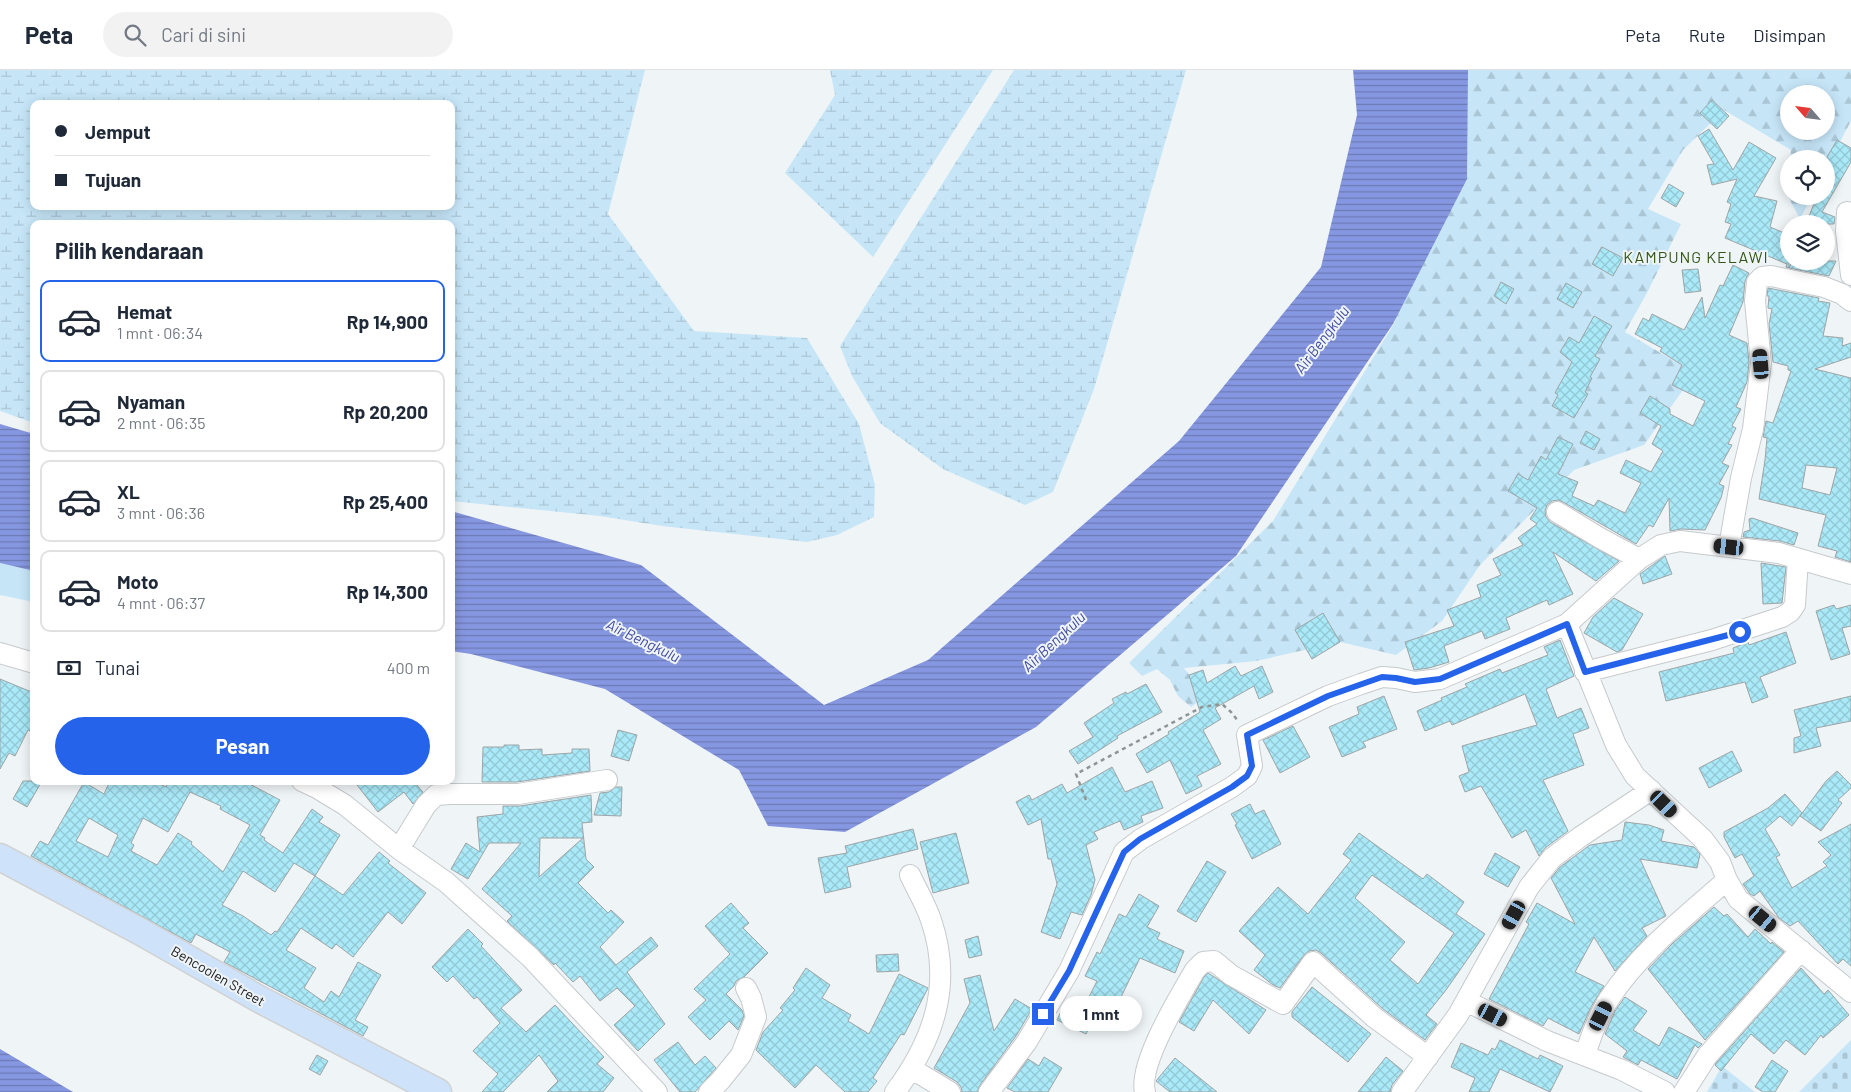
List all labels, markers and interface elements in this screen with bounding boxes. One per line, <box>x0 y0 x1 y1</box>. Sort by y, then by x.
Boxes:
search box <box>103 12 453 57</box>
text: Peta <box>25 20 73 49</box>
icon: search <box>121 21 149 49</box>
text: Cari di sini <box>161 23 246 46</box>
text: Peta <box>1625 24 1661 46</box>
text: Rute <box>1689 24 1725 46</box>
text: Disimpan <box>1753 24 1826 46</box>
north arrow <box>1780 85 1835 140</box>
map controls <box>1780 85 1835 270</box>
text: Jemput <box>85 120 151 143</box>
button: locate <box>1780 150 1835 205</box>
text: Tujuan <box>85 168 141 191</box>
button: layers <box>1780 215 1835 270</box>
text: Pilih kendaraan <box>55 237 203 263</box>
district label: KAMPUNG KELAWI <box>1623 247 1769 266</box>
icon: car <box>57 299 102 344</box>
text: Hemat <box>117 300 172 323</box>
water label: Air Bengkulu <box>1290 302 1352 377</box>
text: Rp 14,900 <box>347 310 428 333</box>
text: 1 mnt · 06:34 <box>117 323 203 342</box>
car <box>1752 348 1769 380</box>
icon: car <box>57 389 102 434</box>
text: Nyaman <box>117 390 185 413</box>
text: Rp 20,200 <box>343 400 428 423</box>
text: 2 mnt · 06:35 <box>117 413 205 432</box>
icon: car <box>57 479 102 524</box>
text: XL <box>117 480 140 503</box>
text: Rp 25,400 <box>343 490 428 513</box>
text: 3 mnt · 06:36 <box>117 503 205 522</box>
car <box>1713 538 1744 556</box>
icon: car <box>57 569 102 614</box>
text: Moto <box>117 570 159 593</box>
text: Rp 14,300 <box>347 580 428 603</box>
text: 4 mnt · 06:37 <box>117 593 205 612</box>
water label: Air Bengkulu <box>1018 607 1089 675</box>
water label: Air Bengkulu <box>604 615 683 666</box>
route start <box>1729 621 1751 643</box>
icon: cash <box>55 654 83 682</box>
text: Tunai <box>95 656 140 679</box>
text: 400 m <box>387 658 430 677</box>
button: Pesan <box>55 717 430 775</box>
car <box>1648 788 1679 820</box>
car <box>1500 898 1527 932</box>
car <box>1746 904 1779 934</box>
street label: Bencoolen Street <box>168 942 268 1009</box>
callout: 1 mnt <box>1060 996 1143 1032</box>
car <box>1587 999 1614 1033</box>
car <box>1476 1002 1509 1028</box>
route end <box>1032 1003 1054 1025</box>
text: 1 mnt <box>1082 1004 1120 1023</box>

